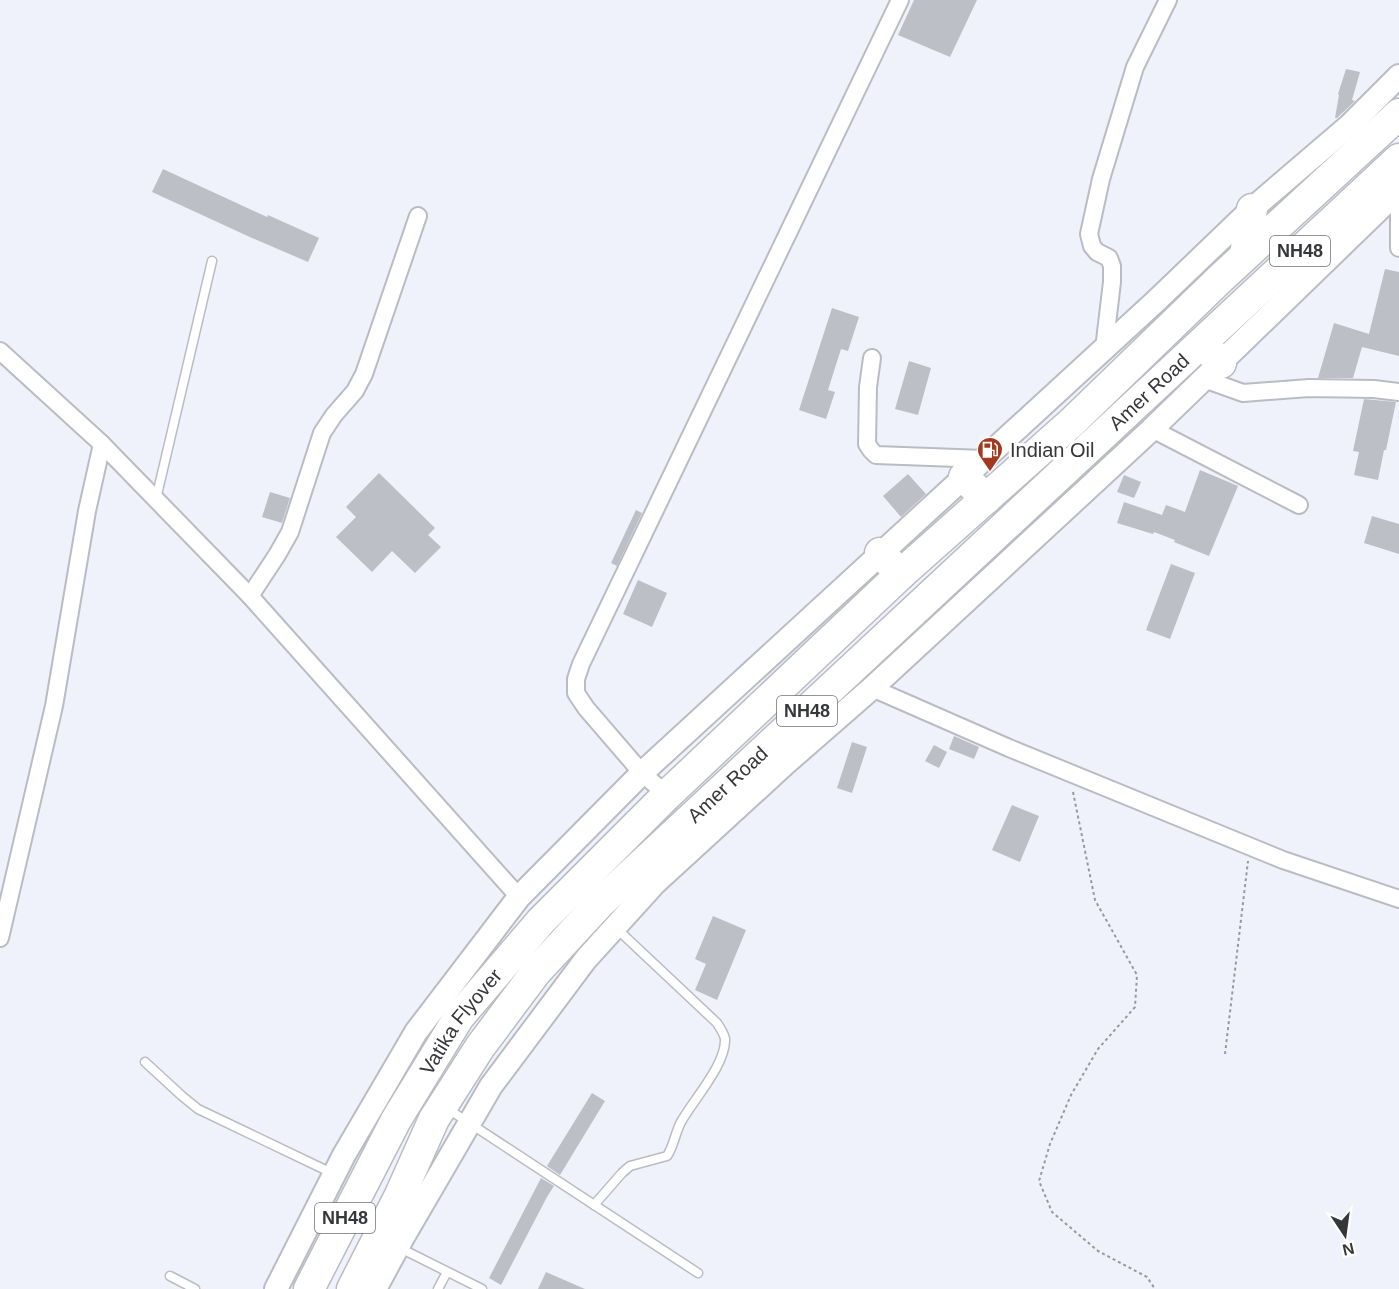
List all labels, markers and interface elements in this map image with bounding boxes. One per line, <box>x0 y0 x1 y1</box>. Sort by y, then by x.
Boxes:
road number: NH48 <box>1270 236 1330 266</box>
street label: Amer Road <box>1104 349 1193 434</box>
fuel station icon: Indian Oil <box>975 435 1005 473</box>
place label: Indian Oil <box>1010 439 1095 461</box>
road number: NH48 <box>777 696 837 726</box>
street label: Amer Road <box>683 742 772 827</box>
street label: Vatika Flyover <box>415 964 506 1079</box>
road number: NH48 <box>315 1203 375 1233</box>
north arrow <box>1315 1205 1375 1265</box>
text: N <box>1341 1240 1356 1259</box>

